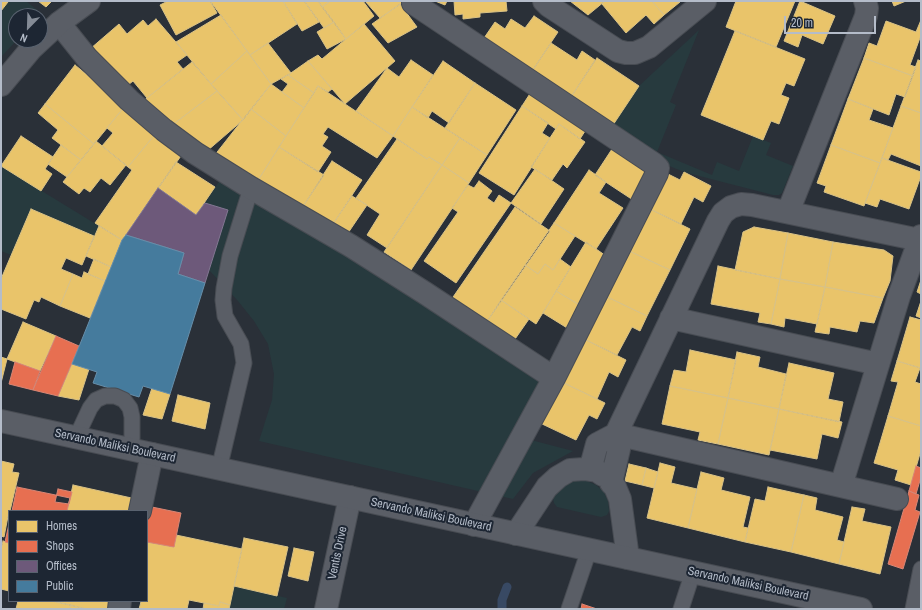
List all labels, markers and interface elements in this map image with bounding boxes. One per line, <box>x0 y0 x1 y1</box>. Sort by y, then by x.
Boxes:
north arrow <box>8 8 48 48</box>
scale bar <box>786 8 878 34</box>
text: 20 m <box>791 15 813 31</box>
text: N <box>18 30 29 46</box>
street label: Servando Maliksi Boulevard <box>53 426 177 466</box>
street label: Servando Maliksi Boulevard <box>369 495 493 535</box>
legend <box>8 510 148 602</box>
text: Homes <box>46 518 77 534</box>
street label: Ventis Drive <box>325 525 351 581</box>
text: Shops <box>46 538 74 554</box>
text: Offices <box>46 558 77 574</box>
street label: Servando Maliksi Boulevard <box>686 564 810 604</box>
text: Public <box>46 578 73 594</box>

